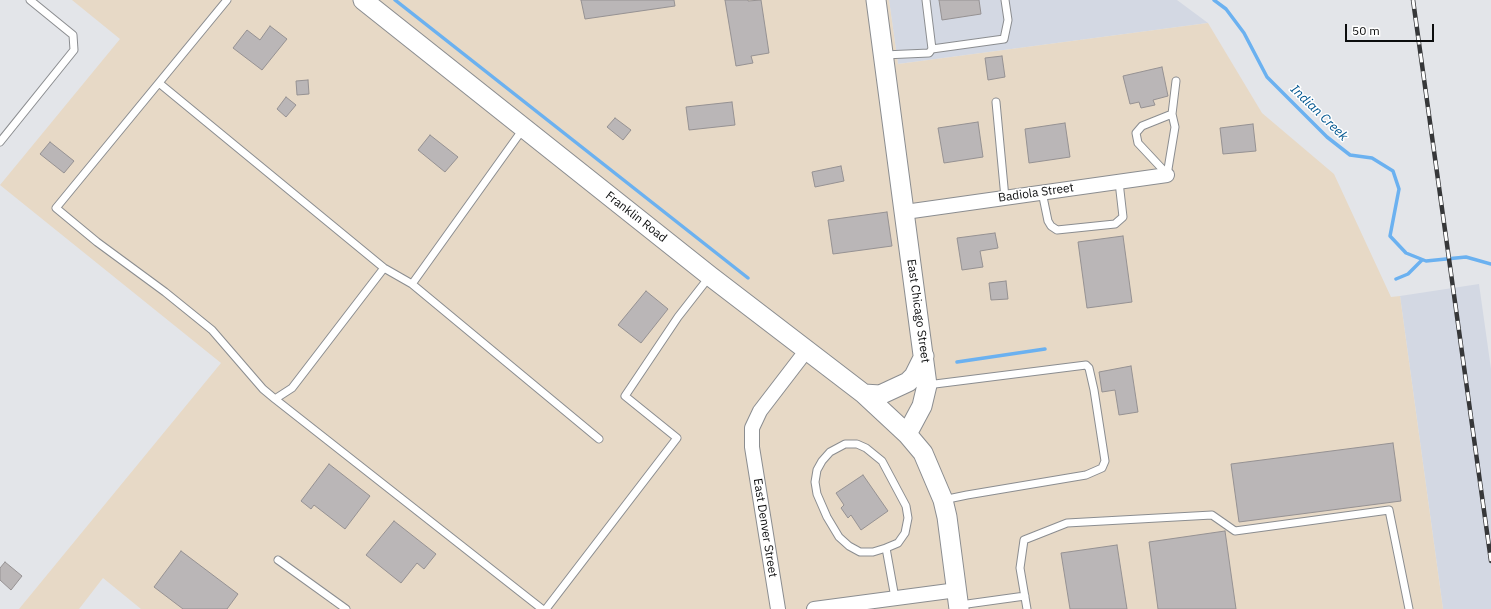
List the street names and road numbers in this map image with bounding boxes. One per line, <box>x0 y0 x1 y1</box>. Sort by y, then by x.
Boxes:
street label: Badiola Street <box>997 181 1075 205</box>
street label: Franklin Road <box>602 189 670 245</box>
street label: East Chicago Street <box>904 258 932 364</box>
street label: East Denver Street <box>750 477 780 579</box>

